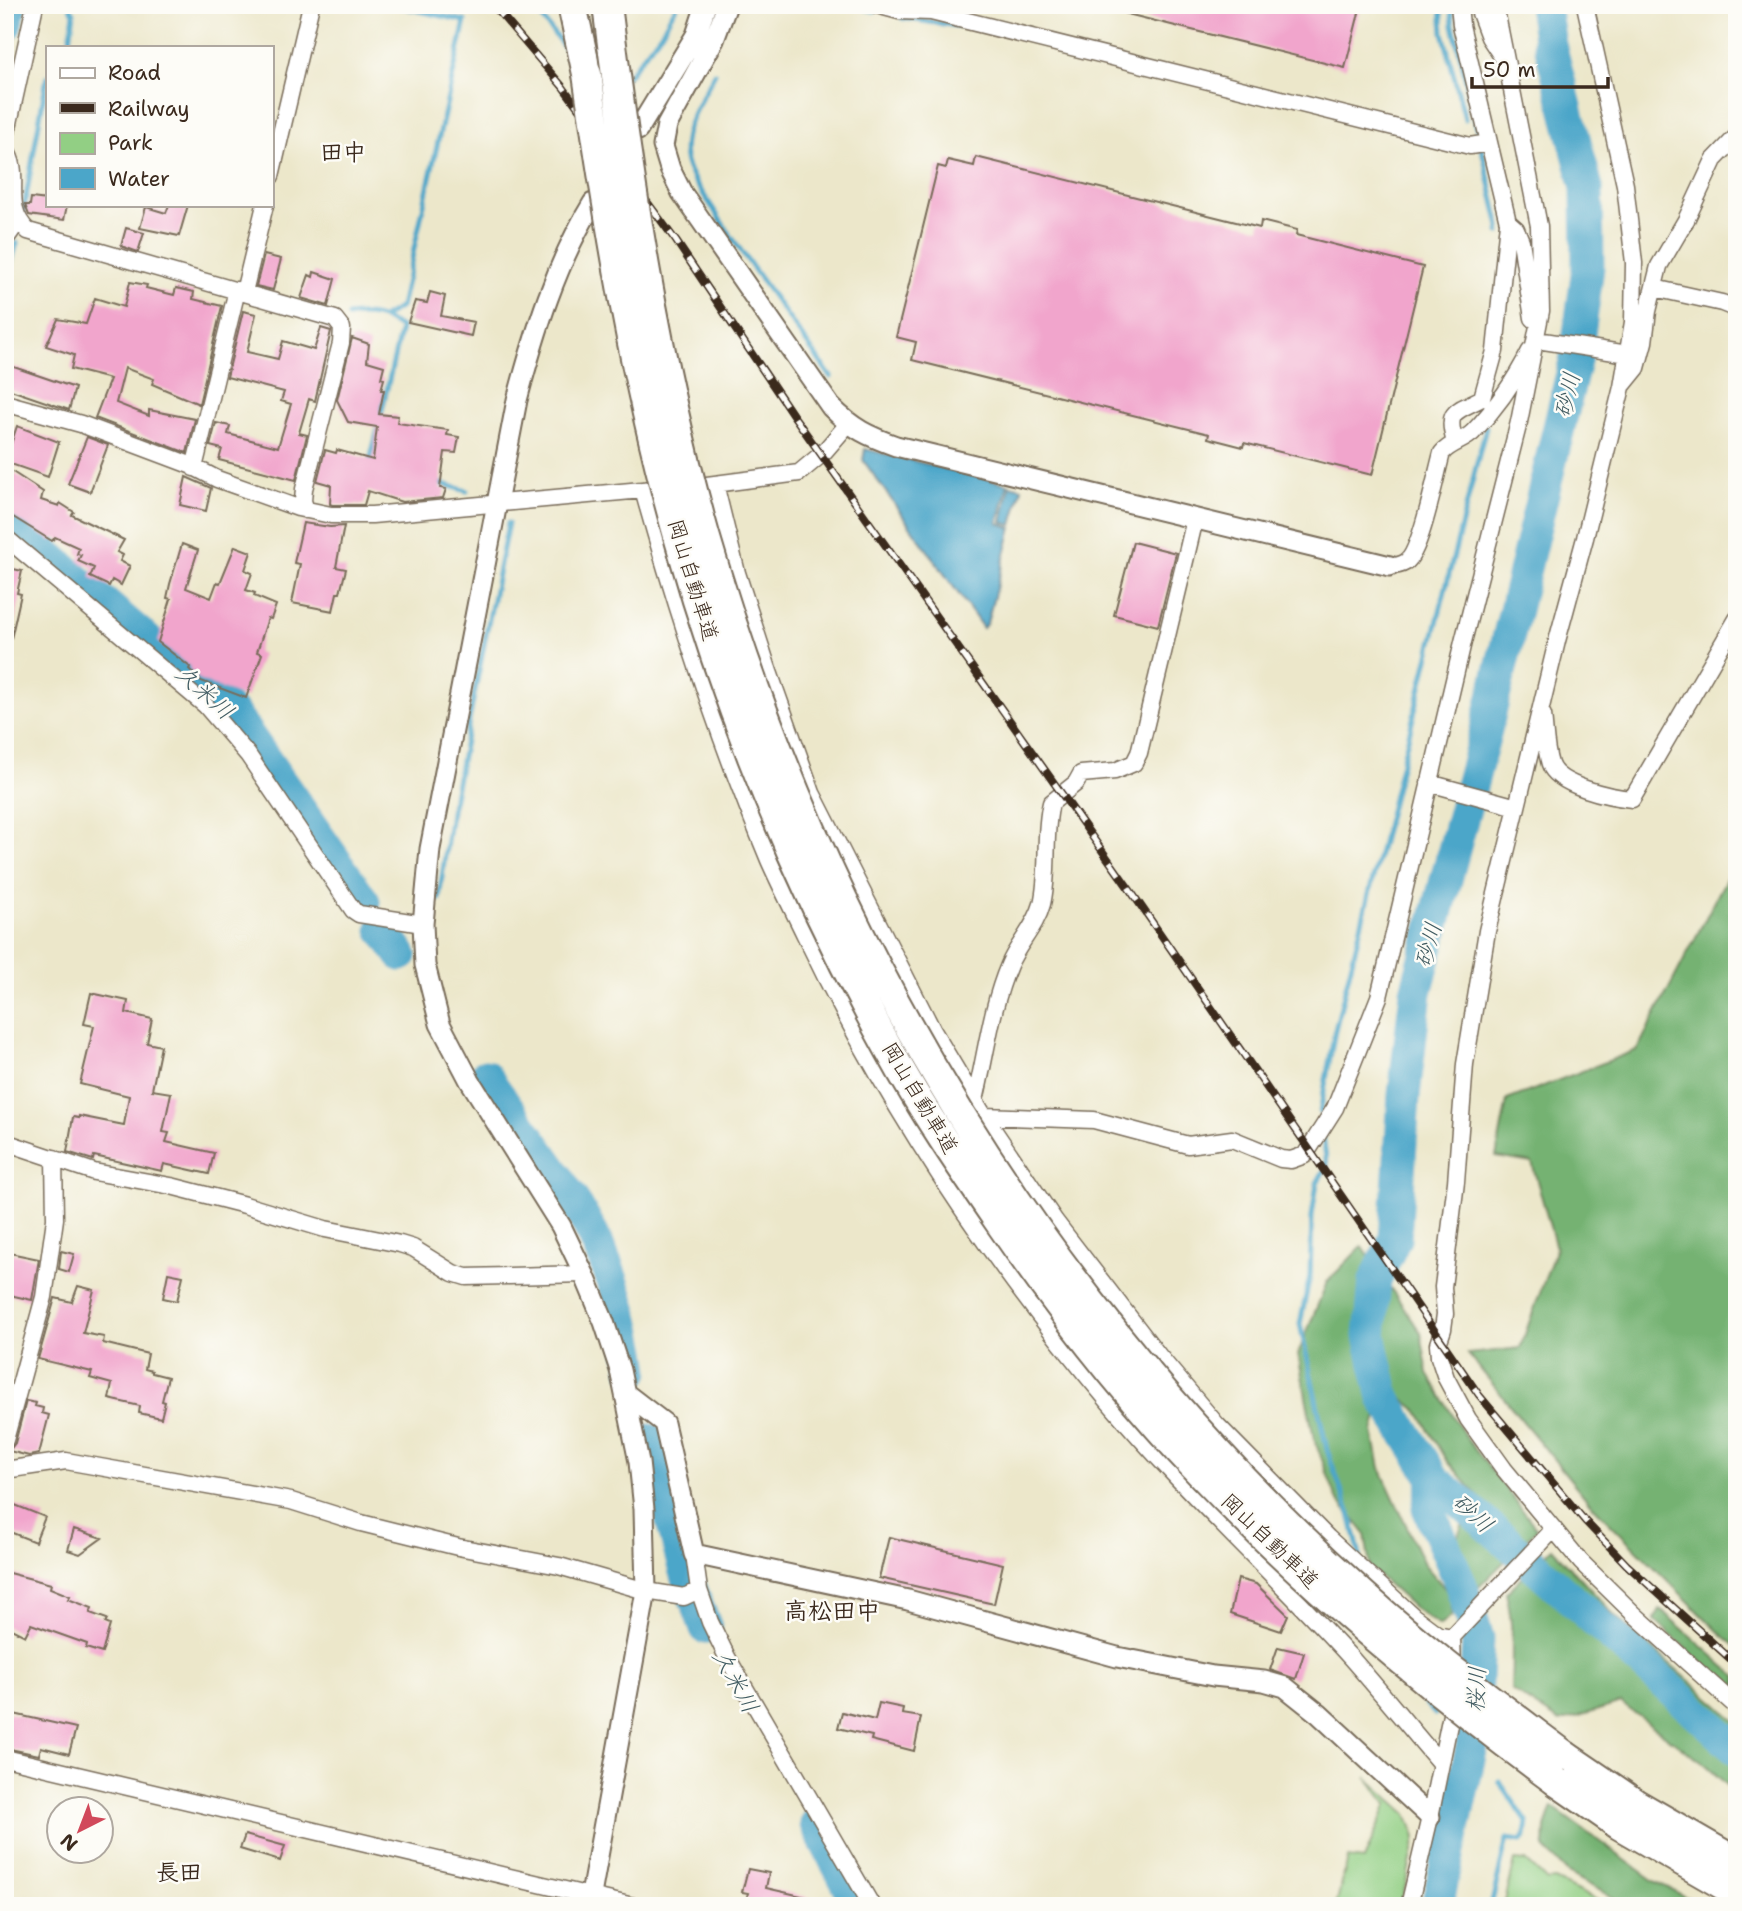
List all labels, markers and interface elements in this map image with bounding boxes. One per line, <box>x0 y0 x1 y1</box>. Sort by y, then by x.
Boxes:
legend <box>46 46 273 206</box>
scale bar <box>1472 46 1609 90</box>
text: 50 m <box>1483 56 1536 84</box>
text: Road <box>108 59 161 87</box>
text: Railway <box>108 95 190 123</box>
text: Park <box>108 129 153 157</box>
district label: 田中 <box>320 137 366 167</box>
text: Water <box>108 165 170 193</box>
water label: 砂川 <box>1547 369 1587 421</box>
street label: 岡山自動車道 <box>661 516 725 644</box>
water label: 久米川 <box>169 658 241 726</box>
water label: 砂川 <box>1408 919 1448 971</box>
street label: 岡山自動車道 <box>876 1037 964 1159</box>
water label: 砂川 <box>1446 1486 1500 1540</box>
street label: 岡山自動車道 <box>1215 1487 1325 1595</box>
district label: 高松田中 <box>784 1595 880 1627</box>
water label: 久米川 <box>706 1644 766 1718</box>
water label: 桜川 <box>1460 1665 1492 1713</box>
north arrow <box>46 1796 116 1866</box>
text: N <box>55 1828 83 1857</box>
district label: 長田 <box>156 1857 202 1887</box>

